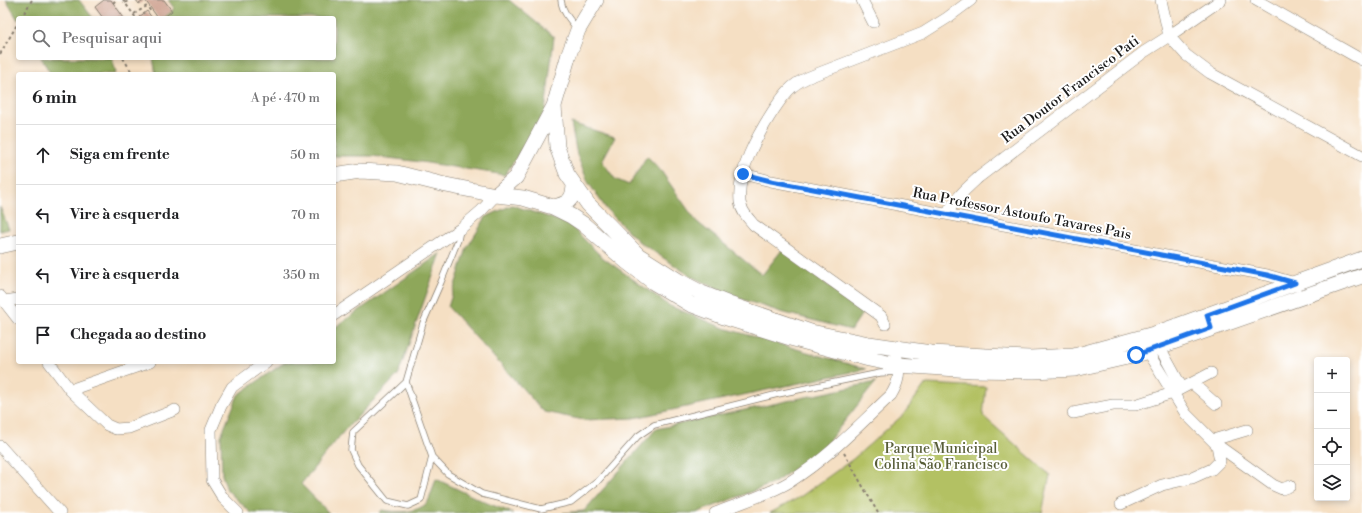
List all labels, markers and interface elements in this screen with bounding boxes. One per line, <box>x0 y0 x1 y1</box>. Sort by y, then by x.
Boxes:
search box <box>16 16 336 60</box>
icon: search <box>30 27 52 49</box>
text: Pesquisar aqui <box>62 29 162 48</box>
street label: Rua Doutor Francisco Pati <box>998 32 1143 147</box>
text: 6 min <box>32 87 77 109</box>
text: A pé · 470 m <box>251 90 320 106</box>
icon: ahead <box>32 144 54 166</box>
text: Siga em frente <box>70 145 170 164</box>
text: 50 m <box>290 147 320 163</box>
route end <box>734 165 752 183</box>
street label: Rua Professor Astoufo Tavares Pais <box>911 184 1133 244</box>
icon: left <box>32 204 54 226</box>
text: Vire à esquerda <box>70 205 179 224</box>
text: 70 m <box>291 207 320 223</box>
icon: left <box>32 264 54 286</box>
text: Vire à esquerda <box>70 265 179 284</box>
text: 350 m <box>283 267 320 283</box>
icon: arrive <box>32 324 54 346</box>
text: Chegada ao destino <box>70 325 206 344</box>
route start <box>1127 346 1145 364</box>
map controls <box>1314 357 1350 501</box>
button: + <box>1314 357 1350 393</box>
button: − <box>1314 393 1350 429</box>
button: locate <box>1314 429 1350 465</box>
park label: Parque Municipal Colina São Francisco <box>874 440 1008 474</box>
button: layers <box>1314 465 1350 501</box>

